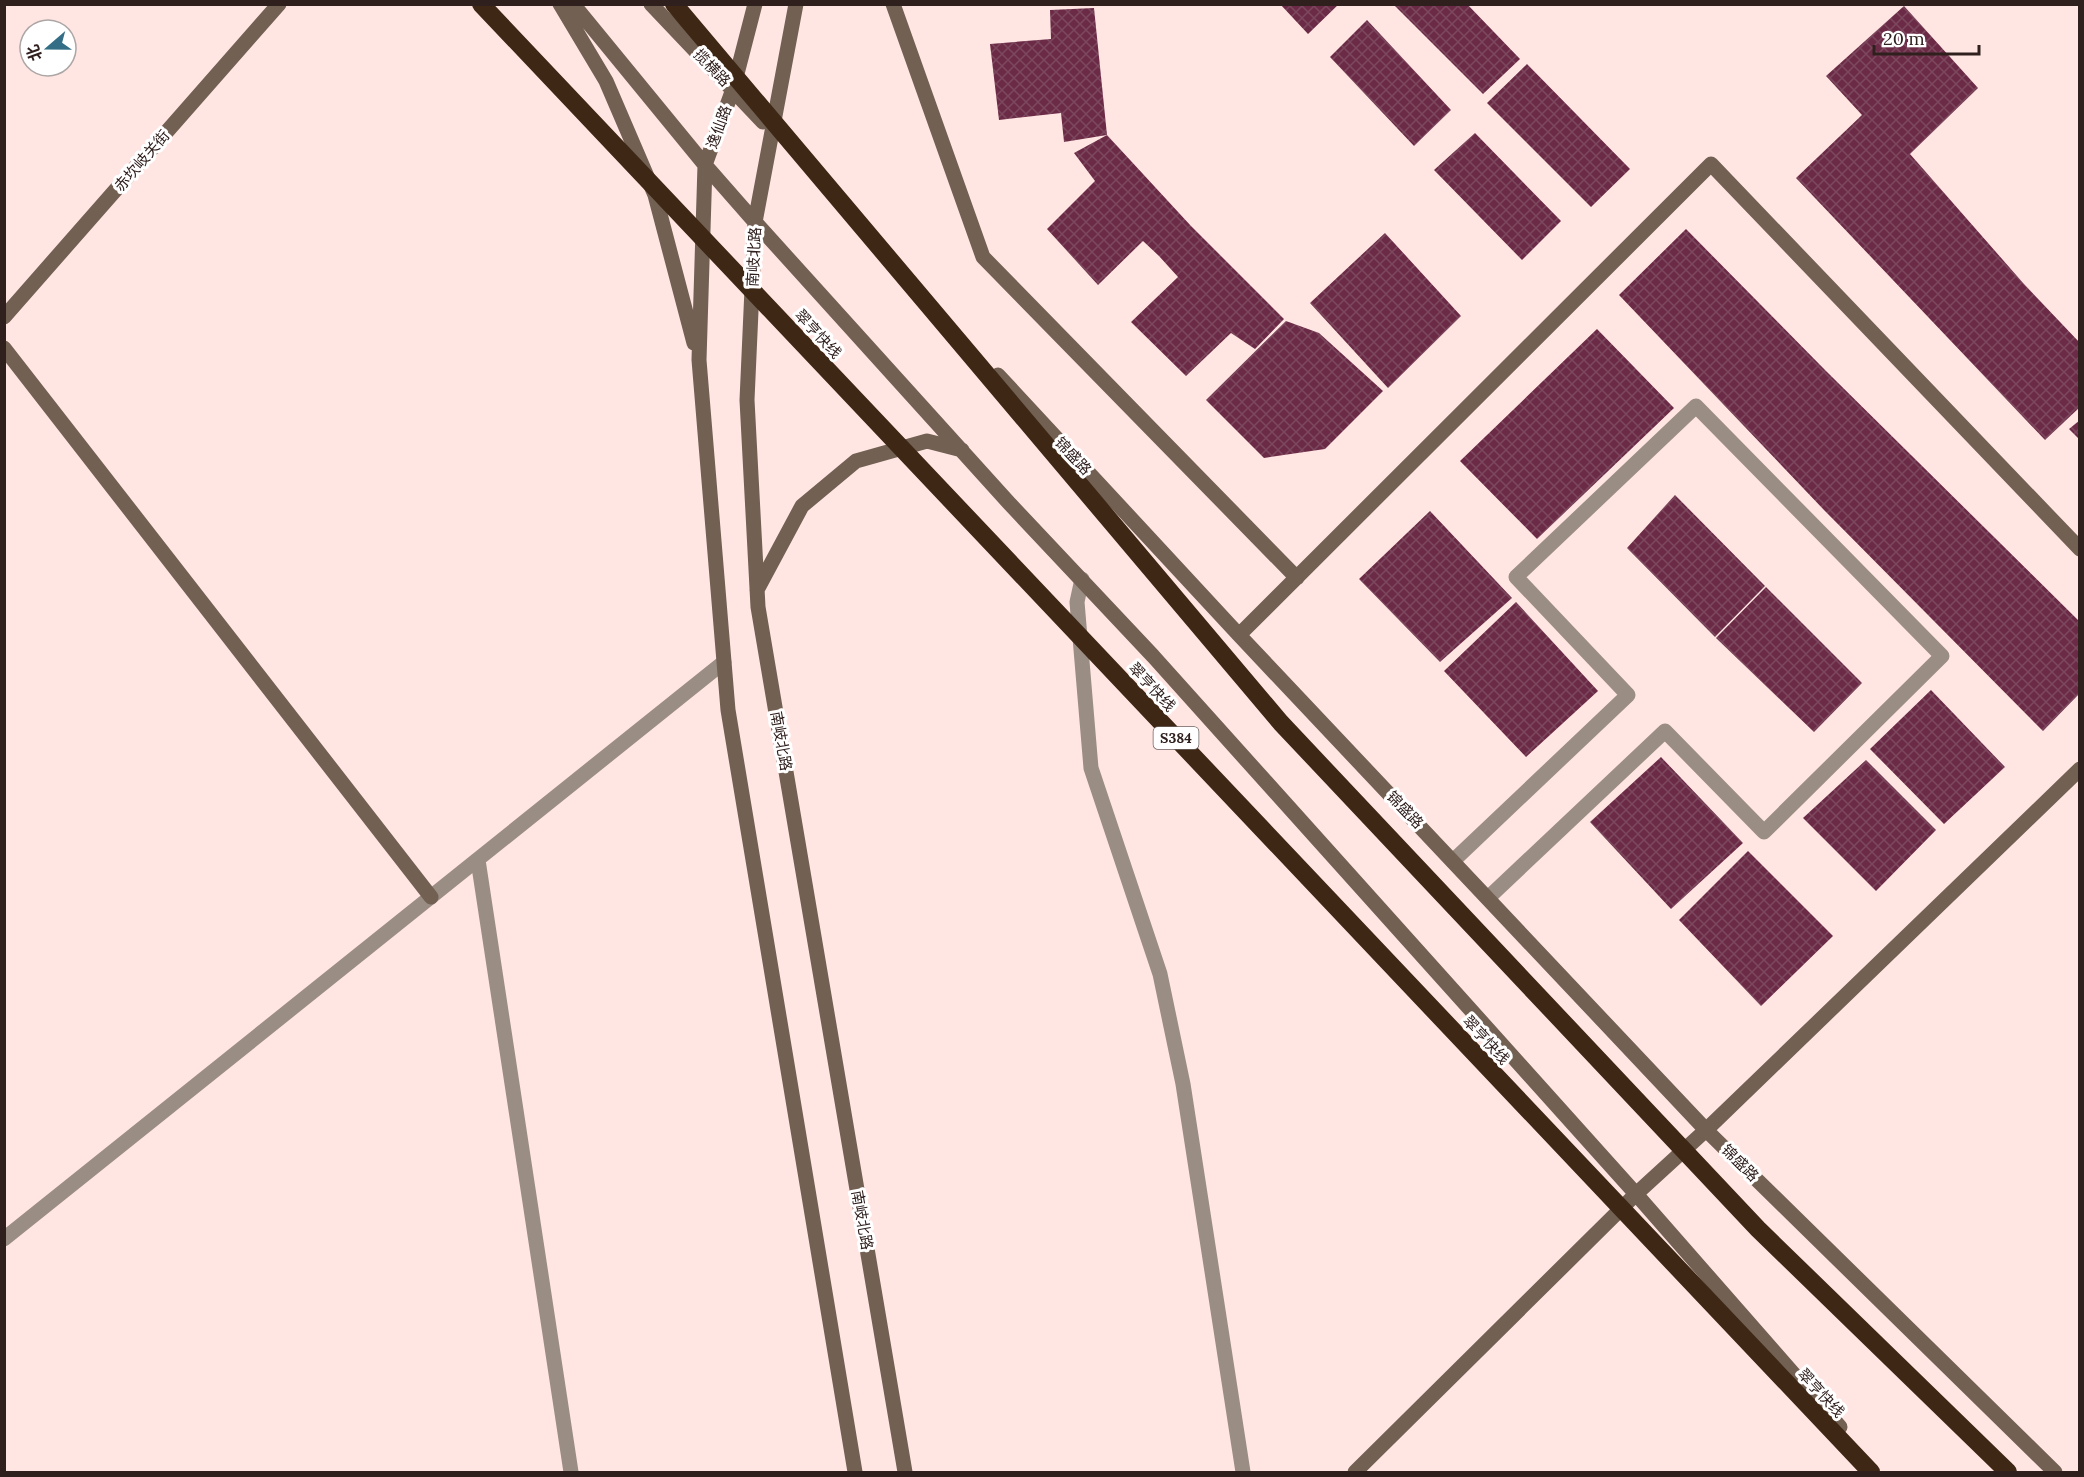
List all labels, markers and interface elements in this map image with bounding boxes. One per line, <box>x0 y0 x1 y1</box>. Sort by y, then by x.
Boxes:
north arrow <box>18 18 78 78</box>
scale bar <box>1874 18 1979 56</box>
text: 20 m <box>1883 27 1925 50</box>
text: 北 <box>22 42 46 64</box>
street label: 揽横路 <box>690 45 735 90</box>
street label: 逸仙路 <box>702 102 735 151</box>
street label: 赤坎岐关街 <box>110 126 173 195</box>
street label: 南岐北路 <box>742 227 765 287</box>
street label: 翠亨快线 <box>791 305 846 362</box>
street label: 锦盛路 <box>1051 433 1096 479</box>
street label: 翠亨快线 <box>1125 658 1180 715</box>
street label: 南岐北路 <box>767 710 796 772</box>
road number: S384 <box>1154 727 1198 749</box>
street label: 锦盛路 <box>1383 787 1428 832</box>
street label: 翠亨快线 <box>1459 1011 1514 1068</box>
street label: 锦盛路 <box>1718 1140 1763 1185</box>
street label: 南岐北路 <box>848 1189 877 1251</box>
street label: 翠亨快线 <box>1794 1364 1849 1421</box>

